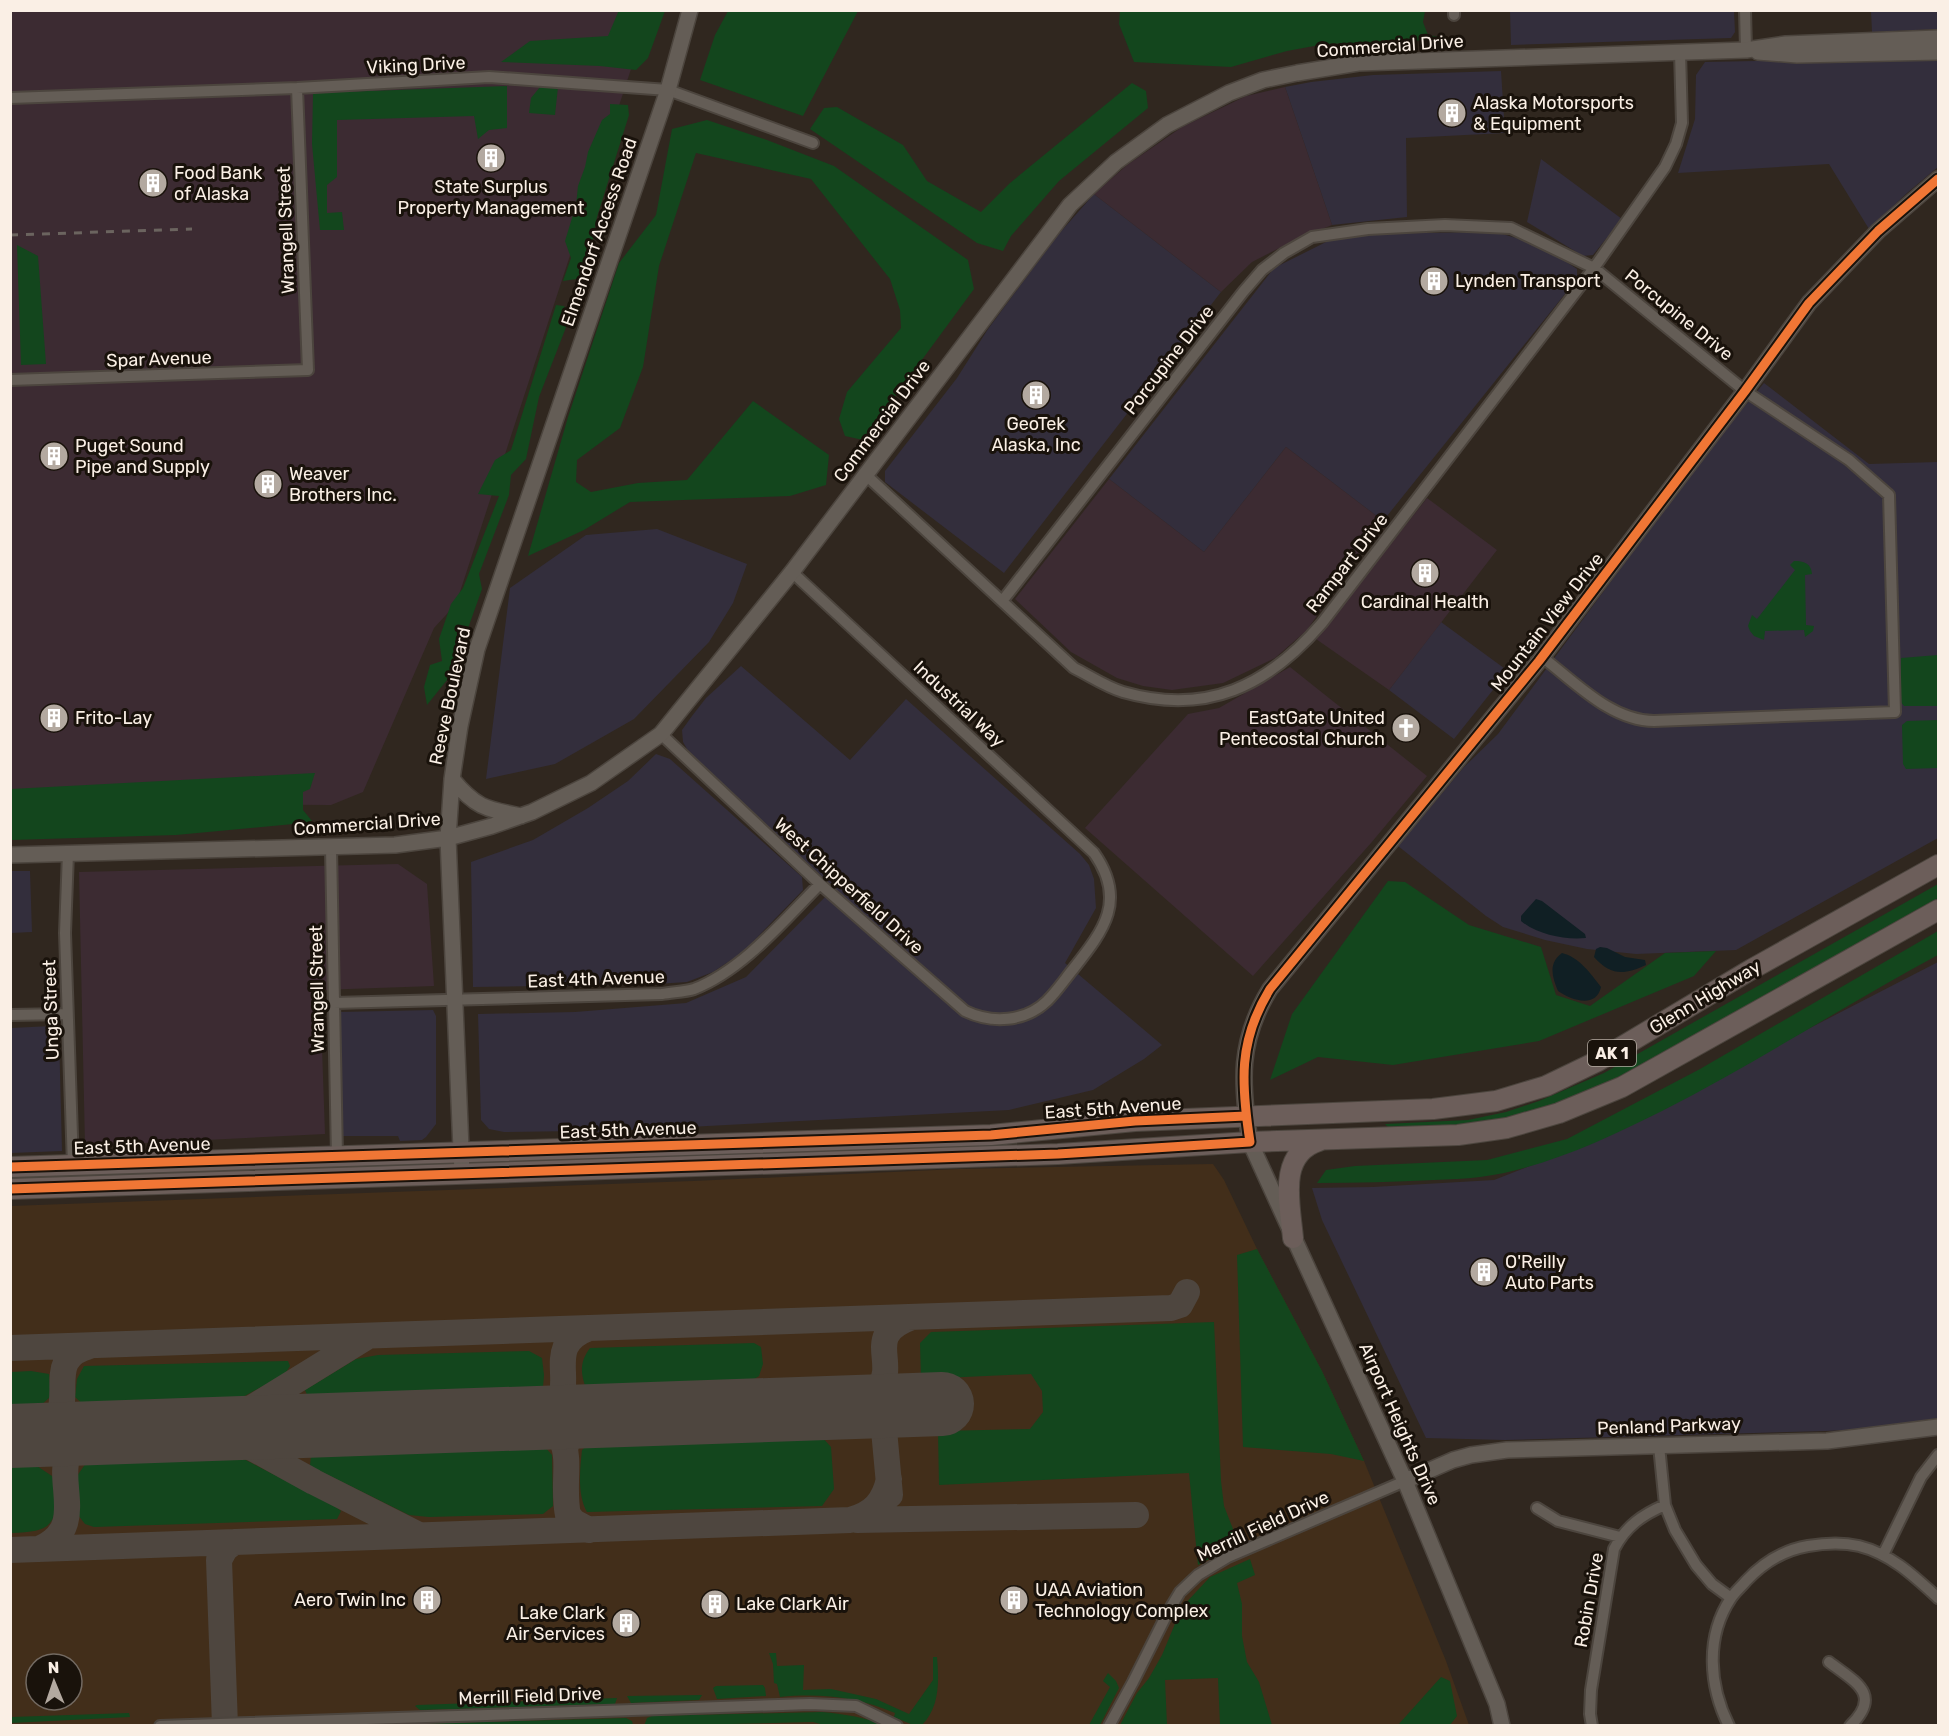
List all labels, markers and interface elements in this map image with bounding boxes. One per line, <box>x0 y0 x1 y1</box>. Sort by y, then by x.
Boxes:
street label: Commercial Drive <box>1316 30 1464 62</box>
street label: Viking Drive <box>366 51 466 79</box>
place label: Alaska Motorsports & Equipment <box>1473 92 1634 135</box>
building icon: Alaska Motorsports & Equipment <box>1436 97 1468 129</box>
street label: Elmendorf Access Road <box>556 135 642 329</box>
building icon: State Surplus Property Management <box>475 142 507 174</box>
place label: Food Bank of Alaska <box>174 162 263 205</box>
street label: Wrangell Street <box>273 166 299 294</box>
building icon: Food Bank of Alaska <box>137 167 169 199</box>
place label: State Surplus Property Management <box>398 176 584 219</box>
building icon: Lynden Transport <box>1418 265 1450 297</box>
street label: Porcupine Drive <box>1620 265 1738 365</box>
place label: Lynden Transport <box>1455 270 1601 292</box>
street label: Porcupine Drive <box>1119 301 1219 419</box>
street label: Spar Avenue <box>106 346 212 372</box>
street label: Commercial Drive <box>829 356 935 486</box>
building icon: GeoTek Alaska, Inc <box>1020 379 1052 411</box>
place label: GeoTek Alaska, Inc <box>991 413 1081 456</box>
place label: Puget Sound Pipe and Supply <box>75 435 210 478</box>
building icon: Puget Sound Pipe and Supply <box>38 440 70 472</box>
place label: Weaver Brothers Inc. <box>289 463 397 506</box>
building icon: Weaver Brothers Inc. <box>252 468 284 500</box>
street label: Rampart Drive <box>1301 509 1393 617</box>
street label: Mountain View Drive <box>1486 548 1608 696</box>
building icon: Cardinal Health <box>1409 557 1441 589</box>
place label: Cardinal Health <box>1361 591 1489 613</box>
street label: Reeve Boulevard <box>425 625 475 767</box>
street label: Industrial Way <box>909 656 1009 752</box>
building icon: Frito-Lay <box>38 702 70 734</box>
place label: Frito-Lay <box>75 707 152 729</box>
place label: EastGate United Pentecostal Church <box>1219 707 1385 750</box>
church icon: EastGate United Pentecostal Church <box>1390 712 1422 744</box>
street label: Commercial Drive <box>293 808 441 840</box>
street label: West Chipperfield Drive <box>770 813 928 959</box>
street label: Wrangell Street <box>305 925 329 1053</box>
street label: Glenn Highway <box>1646 955 1765 1039</box>
street label: Unga Street <box>38 959 64 1061</box>
street label: East 4th Avenue <box>527 966 665 992</box>
road number: AK 1 <box>1588 1040 1636 1066</box>
street label: East 5th Avenue <box>1044 1092 1182 1124</box>
street label: East 5th Avenue <box>559 1117 697 1143</box>
street label: East 5th Avenue <box>73 1133 211 1159</box>
place label: O'Reilly Auto Parts <box>1505 1251 1594 1294</box>
building icon: O'Reilly Auto Parts <box>1468 1256 1500 1288</box>
street label: Airport Heights Drive <box>1354 1339 1446 1509</box>
street label: Penland Parkway <box>1597 1412 1741 1440</box>
street label: Merrill Field Drive <box>1193 1486 1333 1566</box>
street label: Robin Drive <box>1570 1551 1608 1649</box>
place label: UAA Aviation Technology Complex <box>1035 1579 1209 1622</box>
building icon: Aero Twin Inc <box>411 1584 443 1616</box>
building icon: UAA Aviation Technology Complex <box>998 1584 1030 1616</box>
building icon: Lake Clark Air <box>699 1588 731 1620</box>
place label: Aero Twin Inc <box>294 1589 406 1611</box>
place label: Lake Clark Air <box>736 1593 849 1615</box>
place label: Lake Clark Air Services <box>506 1602 606 1645</box>
building icon: Lake Clark Air Services <box>610 1607 642 1639</box>
north arrow <box>24 1652 84 1712</box>
text: N <box>47 1658 60 1677</box>
street label: Merrill Field Drive <box>458 1683 602 1709</box>

